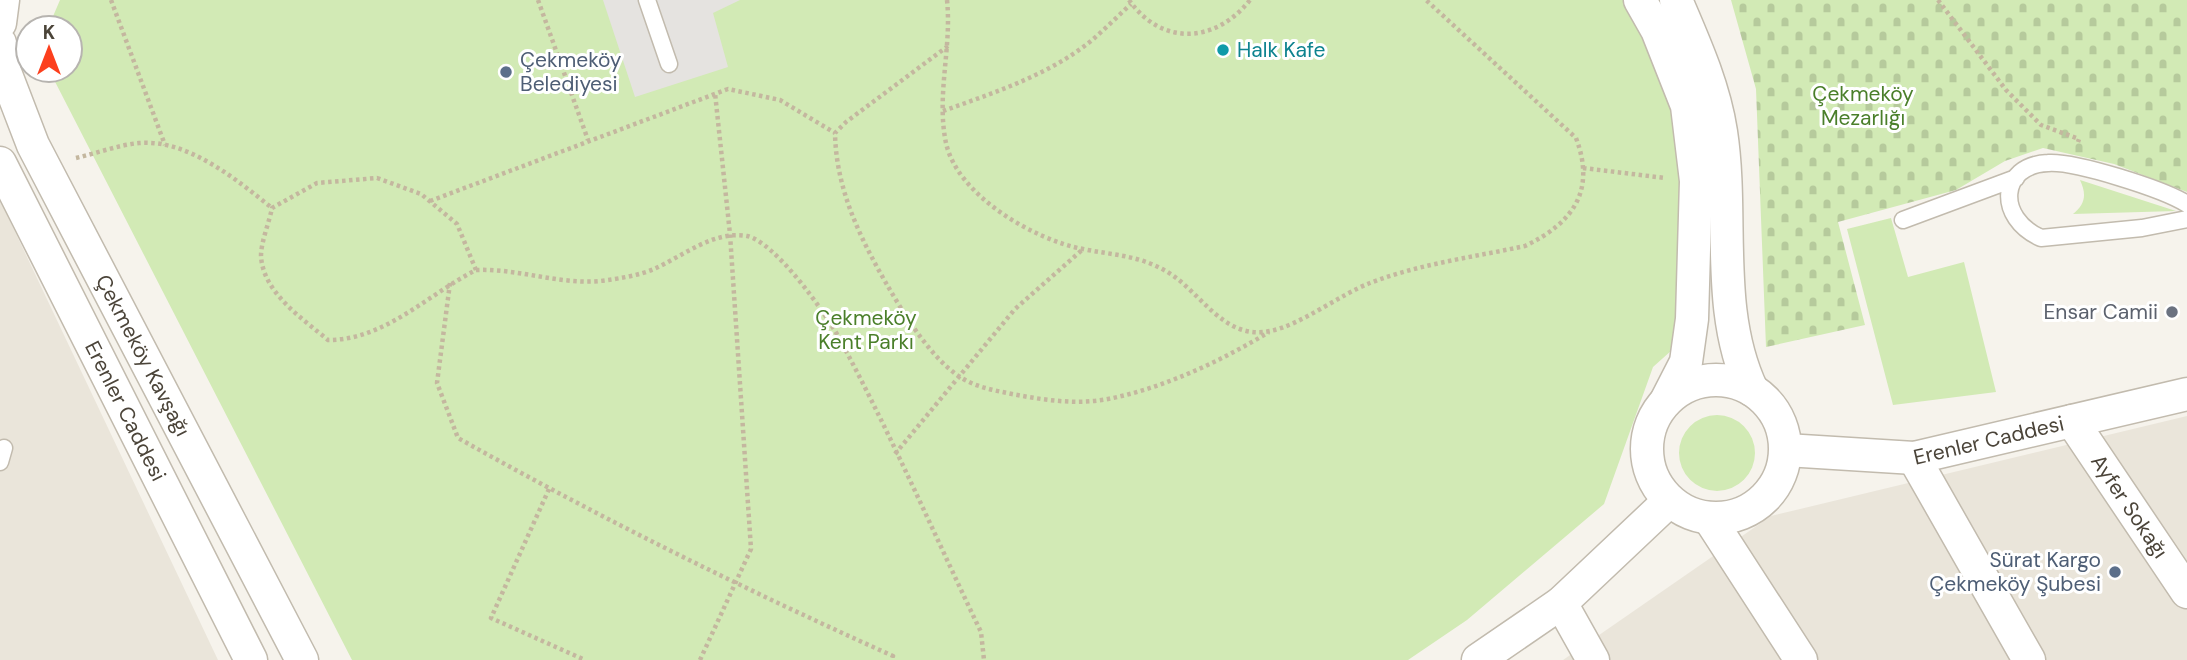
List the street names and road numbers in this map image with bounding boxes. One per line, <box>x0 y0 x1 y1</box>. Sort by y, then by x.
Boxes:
street label: Çekmeköy Kavşağı <box>89 270 197 441</box>
street label: Erenler Caddesi <box>78 336 172 486</box>
street label: Erenler Caddesi <box>1911 409 2067 472</box>
street label: Ayfer Sokağı <box>2085 449 2174 564</box>

